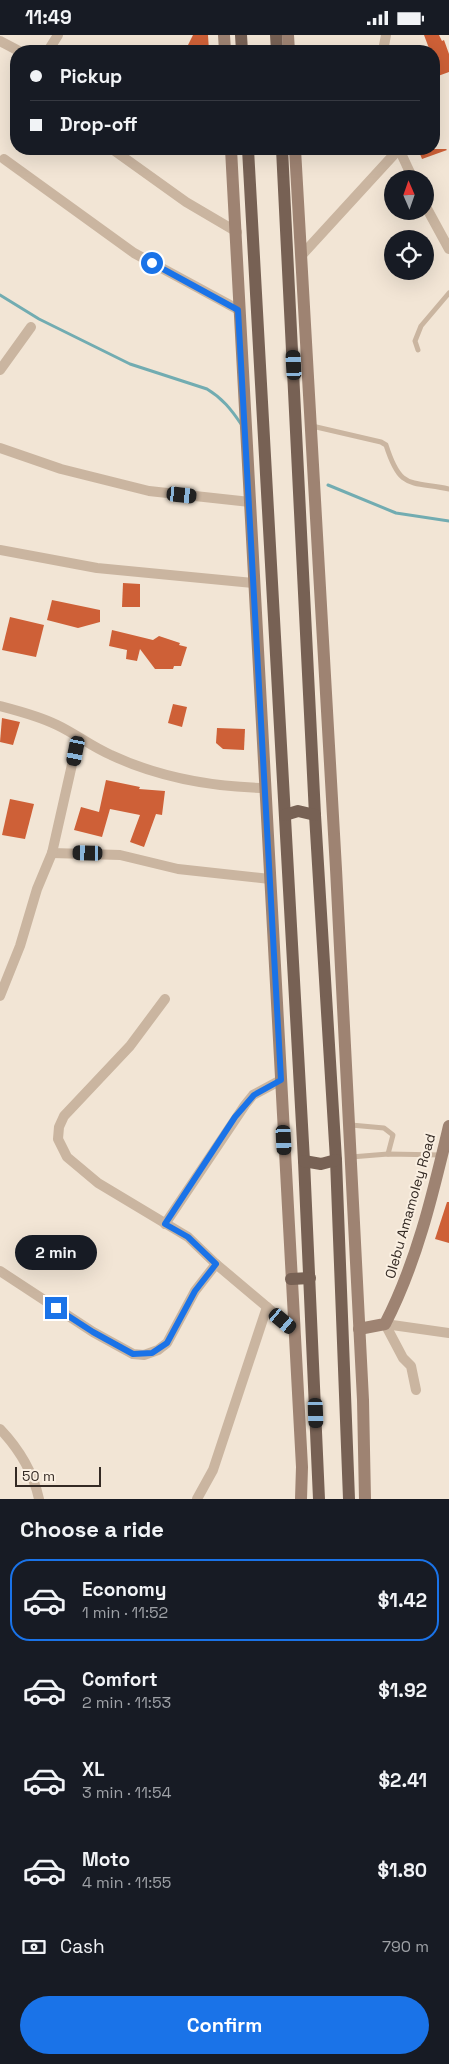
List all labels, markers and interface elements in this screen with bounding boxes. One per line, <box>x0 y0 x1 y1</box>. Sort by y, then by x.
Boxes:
text: 11:49 <box>25 5 72 30</box>
text: Pickup <box>60 64 122 89</box>
text: Drop-off <box>60 112 138 137</box>
north arrow <box>384 170 434 220</box>
map controls <box>384 170 434 280</box>
button: locate <box>384 230 434 280</box>
route start <box>141 252 163 274</box>
car <box>285 350 302 380</box>
car <box>166 486 197 504</box>
car <box>65 735 86 767</box>
car <box>72 845 103 861</box>
car <box>275 1125 292 1155</box>
street label: Olebu Amamoley Road <box>381 1131 439 1281</box>
callout: 2 min <box>15 1235 97 1271</box>
text: 2 min <box>35 1242 77 1263</box>
route end <box>45 1297 67 1319</box>
car <box>266 1306 299 1336</box>
car <box>307 1398 324 1428</box>
scale bar <box>15 1464 101 1487</box>
text: 50 m <box>22 1467 55 1485</box>
text: Choose a ride <box>20 1515 164 1543</box>
text: Economy <box>82 1577 166 1602</box>
icon: car <box>22 1578 67 1623</box>
text: $1.42 <box>378 1588 427 1613</box>
text: 1 min · 11:52 <box>82 1602 168 1623</box>
text: Comfort <box>82 1667 158 1692</box>
icon: car <box>22 1668 67 1713</box>
text: $1.92 <box>378 1678 427 1703</box>
text: 2 min · 11:53 <box>82 1692 171 1713</box>
text: XL <box>82 1757 105 1782</box>
icon: car <box>22 1758 67 1803</box>
text: $2.41 <box>379 1768 427 1793</box>
text: 3 min · 11:54 <box>82 1782 172 1803</box>
text: Moto <box>82 1847 130 1872</box>
icon: car <box>22 1848 67 1893</box>
text: $1.80 <box>378 1858 427 1883</box>
text: 4 min · 11:55 <box>82 1872 171 1893</box>
icon: cash <box>20 1933 48 1961</box>
text: Cash <box>60 1934 105 1959</box>
text: 790 m <box>382 1936 429 1957</box>
button: Confirm <box>20 1996 429 2054</box>

